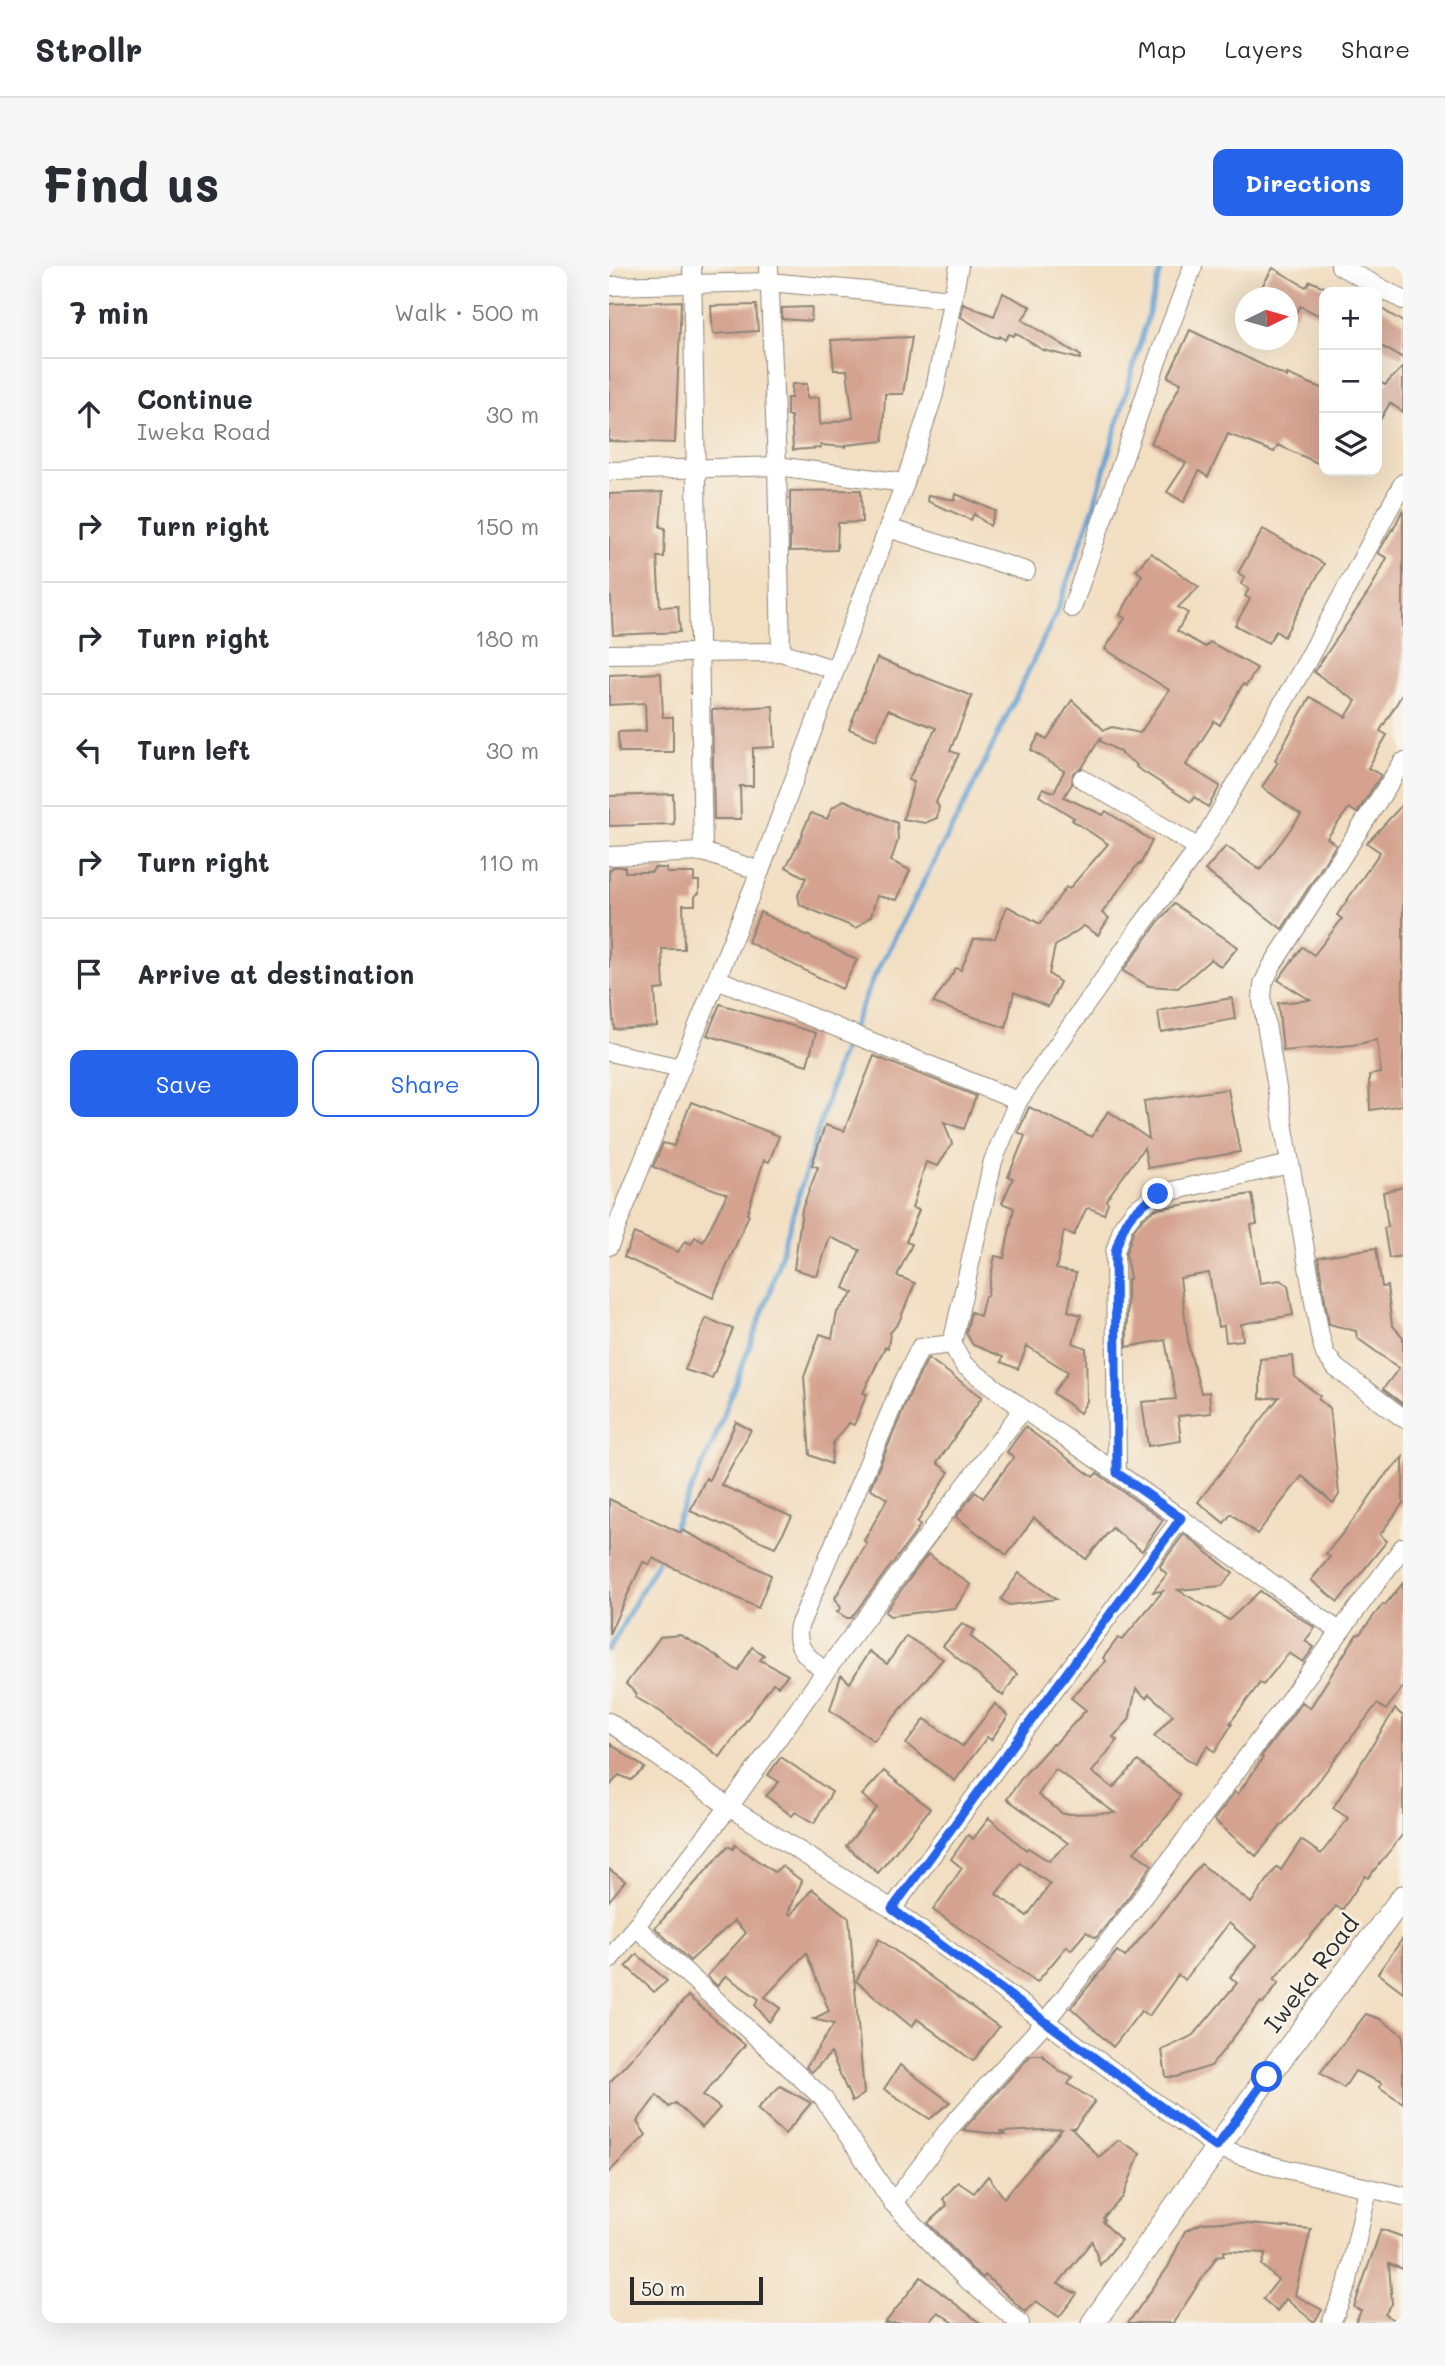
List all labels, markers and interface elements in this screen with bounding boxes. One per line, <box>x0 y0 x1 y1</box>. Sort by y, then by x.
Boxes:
text: Strollr <box>35 27 143 70</box>
text: Map <box>1138 33 1186 64</box>
text: Layers <box>1224 33 1303 64</box>
text: Share <box>1341 33 1410 64</box>
button: Directions <box>1213 149 1403 216</box>
text: Find us <box>42 151 220 214</box>
north arrow <box>1235 287 1298 350</box>
map controls <box>1319 287 1382 476</box>
button: + <box>1319 287 1382 350</box>
text: 7 min <box>70 292 149 332</box>
text: Walk · 500 m <box>394 297 539 327</box>
button: − <box>1319 350 1382 413</box>
text: Continue <box>137 382 253 416</box>
icon: ahead <box>70 395 108 433</box>
text: 30 m <box>486 399 539 429</box>
button: layers <box>1319 413 1382 476</box>
text: Iweka Road <box>137 416 270 446</box>
icon: right <box>70 507 108 545</box>
text: Turn right <box>137 509 270 543</box>
text: 150 m <box>475 511 539 541</box>
icon: right <box>70 619 108 657</box>
text: Turn right <box>137 621 270 655</box>
text: 180 m <box>475 623 539 653</box>
icon: left <box>70 731 108 769</box>
text: Turn left <box>137 733 250 767</box>
text: 30 m <box>486 735 539 765</box>
icon: right <box>70 843 108 881</box>
text: Turn right <box>137 845 270 879</box>
text: 110 m <box>479 847 539 877</box>
icon: arrive <box>70 955 108 993</box>
text: Arrive at destination <box>137 957 414 991</box>
button: Save <box>70 1050 298 1117</box>
button: Share <box>312 1050 539 1117</box>
route end <box>1142 1178 1173 1209</box>
street label: Iweka Road <box>1257 1908 1365 2038</box>
route start <box>1251 2061 1282 2092</box>
scale bar <box>630 2274 763 2306</box>
text: 50 m <box>641 2276 685 2301</box>

